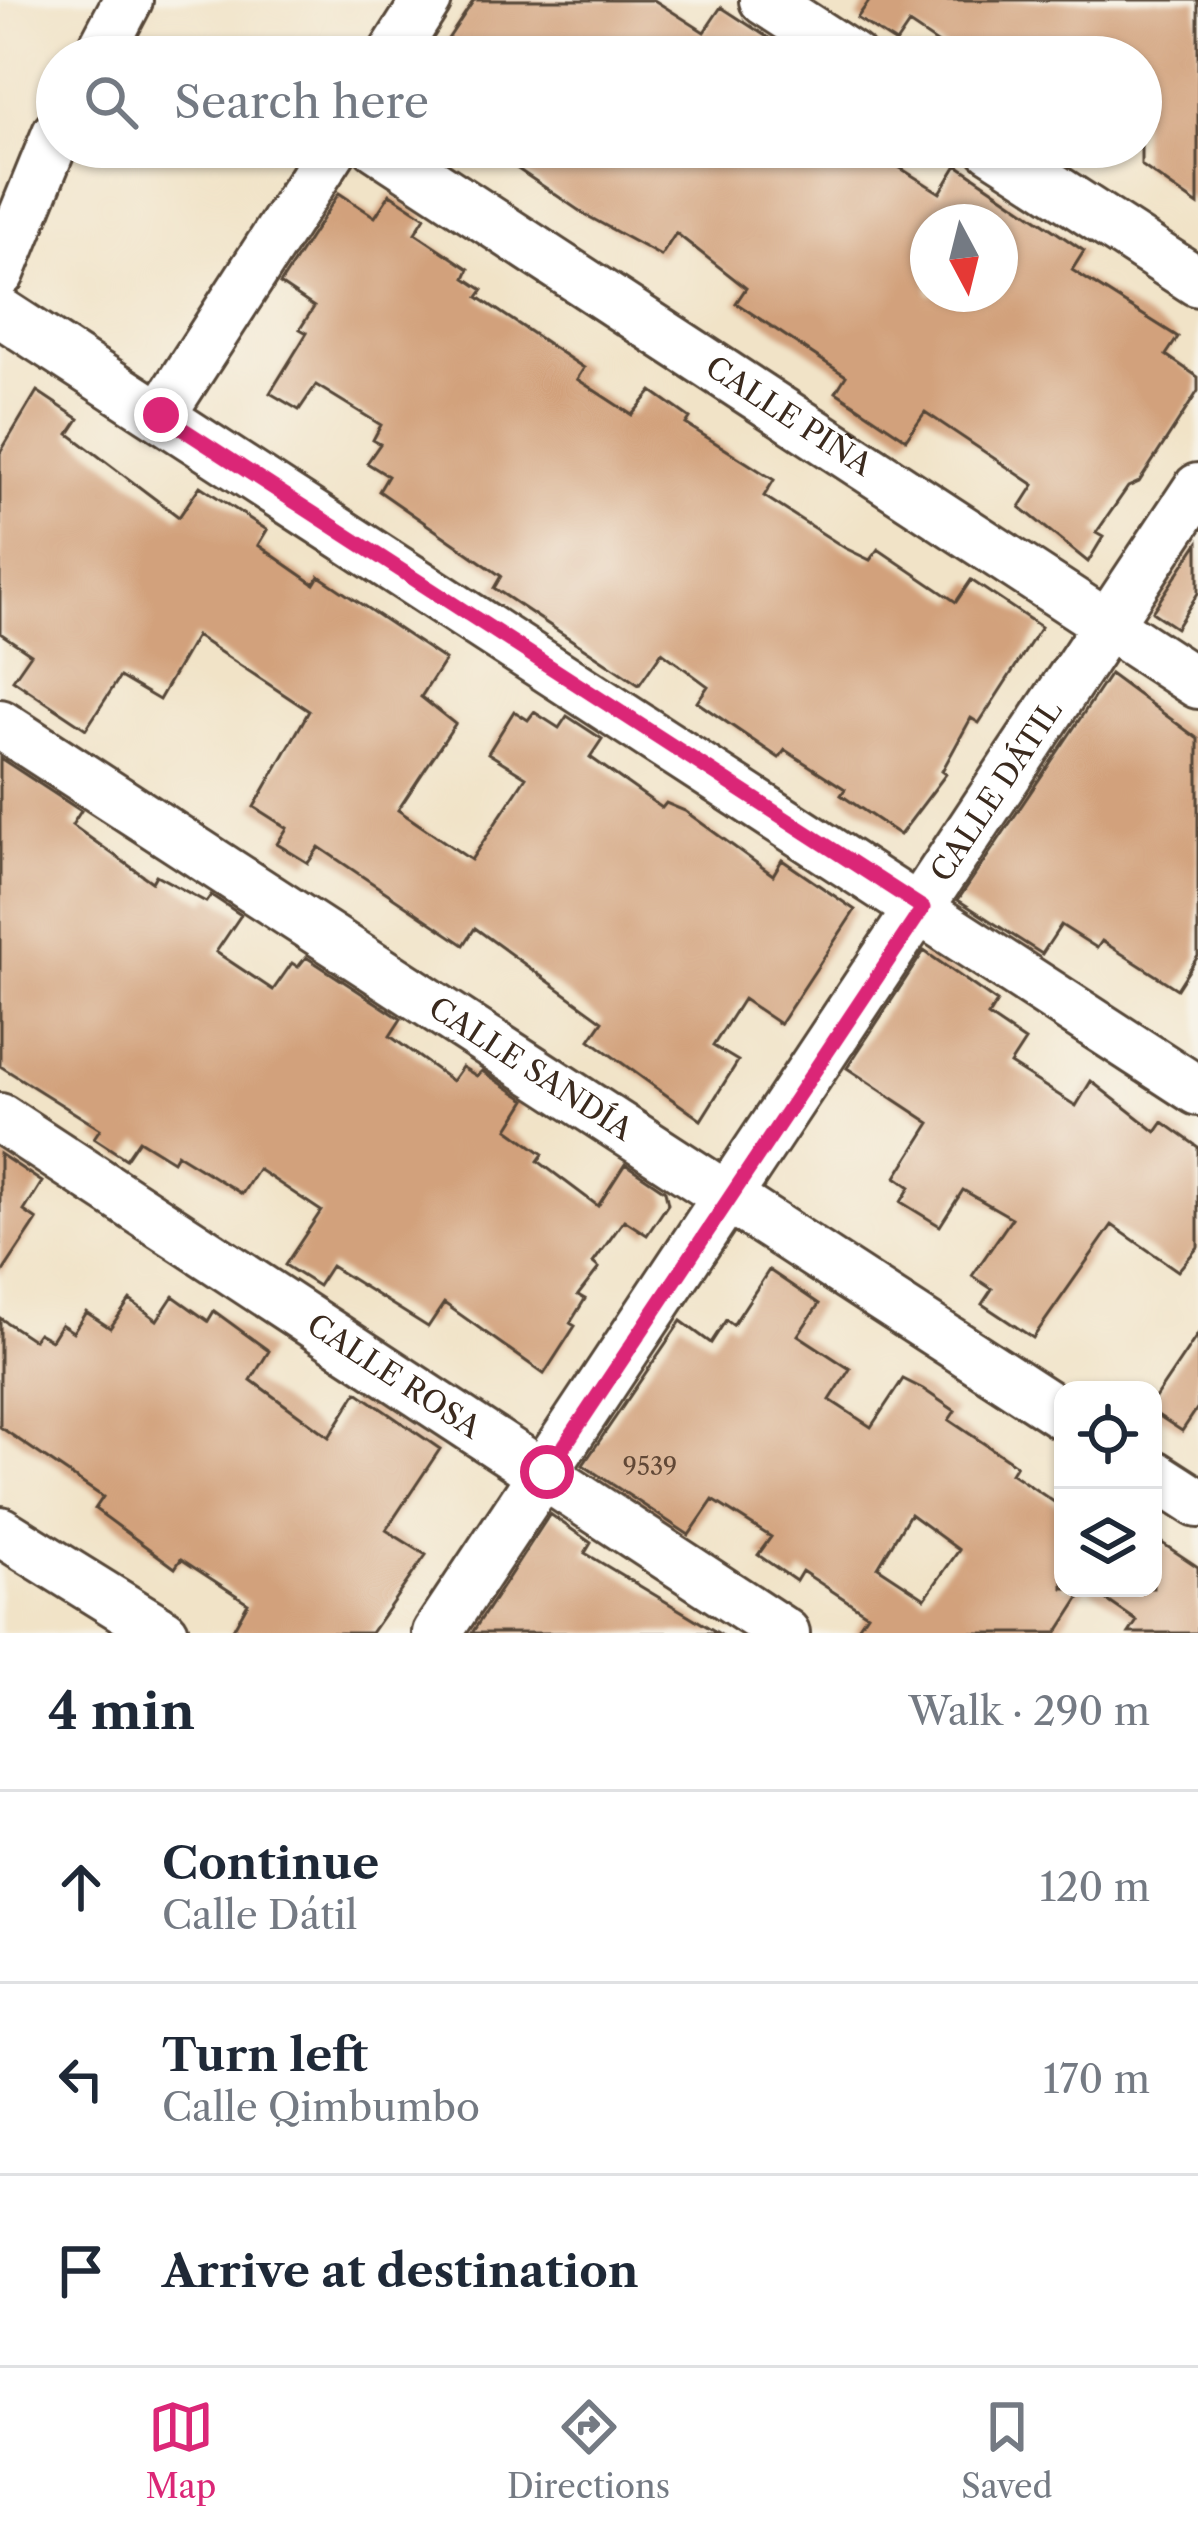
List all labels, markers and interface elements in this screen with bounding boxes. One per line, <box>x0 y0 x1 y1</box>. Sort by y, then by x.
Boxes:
search box <box>36 36 1162 168</box>
icon: search <box>78 69 144 135</box>
text: Search here <box>174 74 429 130</box>
north arrow <box>910 204 1018 312</box>
street label: CALLE PIÑA <box>699 348 880 484</box>
route end <box>134 388 188 442</box>
street label: CALLE DÁTIL <box>923 693 1070 888</box>
street label: CALLE SANDÍA <box>422 989 640 1149</box>
street label: CALLE ROSA <box>300 1306 488 1447</box>
map controls <box>1054 1381 1162 1597</box>
button: locate <box>1054 1381 1162 1489</box>
route start <box>520 1445 574 1499</box>
house number: 9539 <box>623 1452 677 1481</box>
button: layers <box>1054 1489 1162 1597</box>
text: 4 min <box>48 1680 195 1742</box>
text: Walk · 290 m <box>908 1687 1150 1735</box>
text: Continue <box>162 1835 379 1891</box>
icon: ahead <box>48 1854 114 1920</box>
text: 120 m <box>1040 1863 1150 1911</box>
text: Calle Dátil <box>162 1891 357 1939</box>
text: Turn left <box>162 2027 368 2083</box>
icon: left <box>48 2046 114 2112</box>
text: 170 m <box>1043 2055 1150 2103</box>
text: Calle Qimbumbo <box>162 2083 480 2131</box>
icon: arrive <box>48 2238 114 2304</box>
text: Arrive at destination <box>162 2243 639 2299</box>
tab: Map <box>145 2394 216 2507</box>
tab: Directions <box>507 2394 670 2507</box>
tab: Saved <box>961 2394 1053 2507</box>

